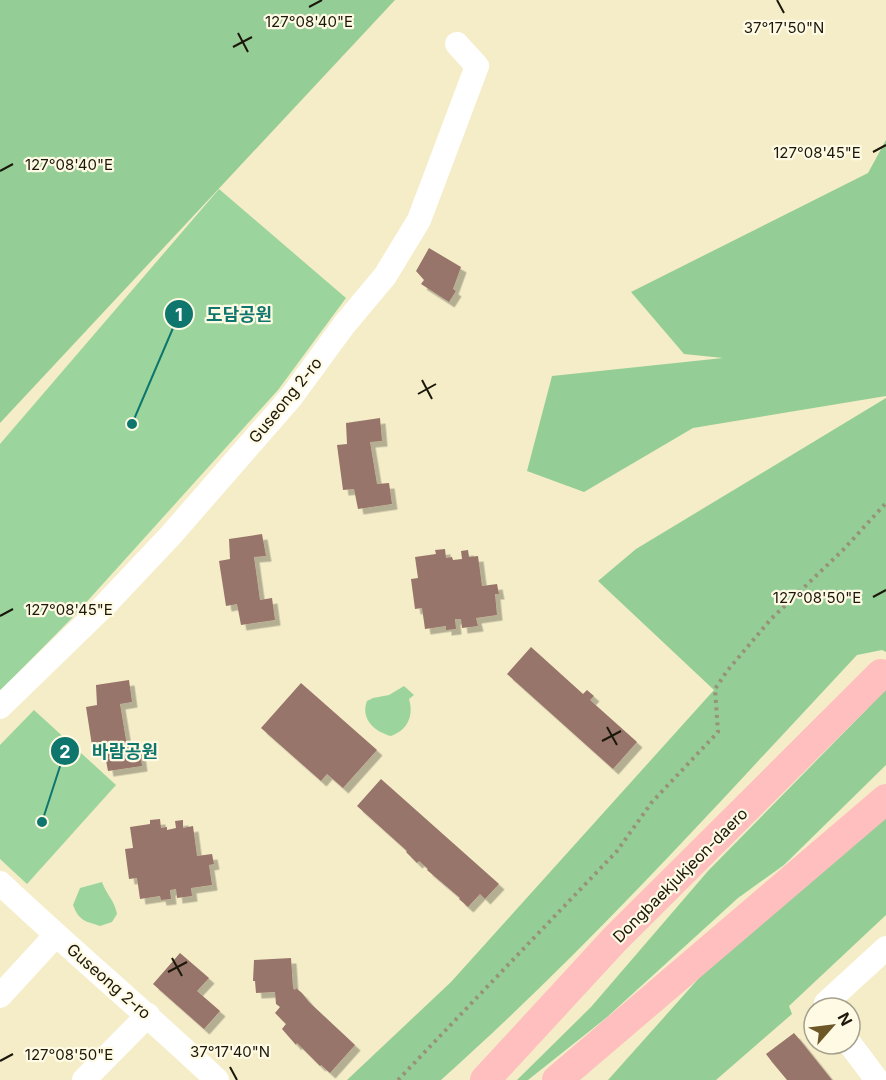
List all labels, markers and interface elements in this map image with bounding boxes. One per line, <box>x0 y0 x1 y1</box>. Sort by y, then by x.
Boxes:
text: 127°08'40"E <box>265 12 353 31</box>
text: 37°17'50"N <box>744 18 824 37</box>
text: 127°08'45"E <box>773 143 861 162</box>
text: 127°08'40"E <box>25 155 113 174</box>
callout: 도담공원 <box>164 296 284 332</box>
text: 1 <box>175 304 183 325</box>
text: 도담공원 <box>206 304 272 325</box>
street label: Guseong 2-ro <box>244 353 326 447</box>
text: 127°08'50"E <box>773 588 861 607</box>
text: 127°08'45"E <box>25 600 113 619</box>
callout: 바람공원 <box>50 733 170 769</box>
text: 2 <box>59 741 71 762</box>
text: 바람공원 <box>92 741 158 762</box>
street label: Dongbaekjukjeon-daero <box>608 803 752 947</box>
street label: Guseong 2-ro <box>63 939 155 1023</box>
north arrow <box>802 996 862 1056</box>
text: N <box>834 1009 857 1029</box>
text: 37°17'40"N <box>190 1042 270 1061</box>
text: 127°08'50"E <box>25 1045 113 1064</box>

